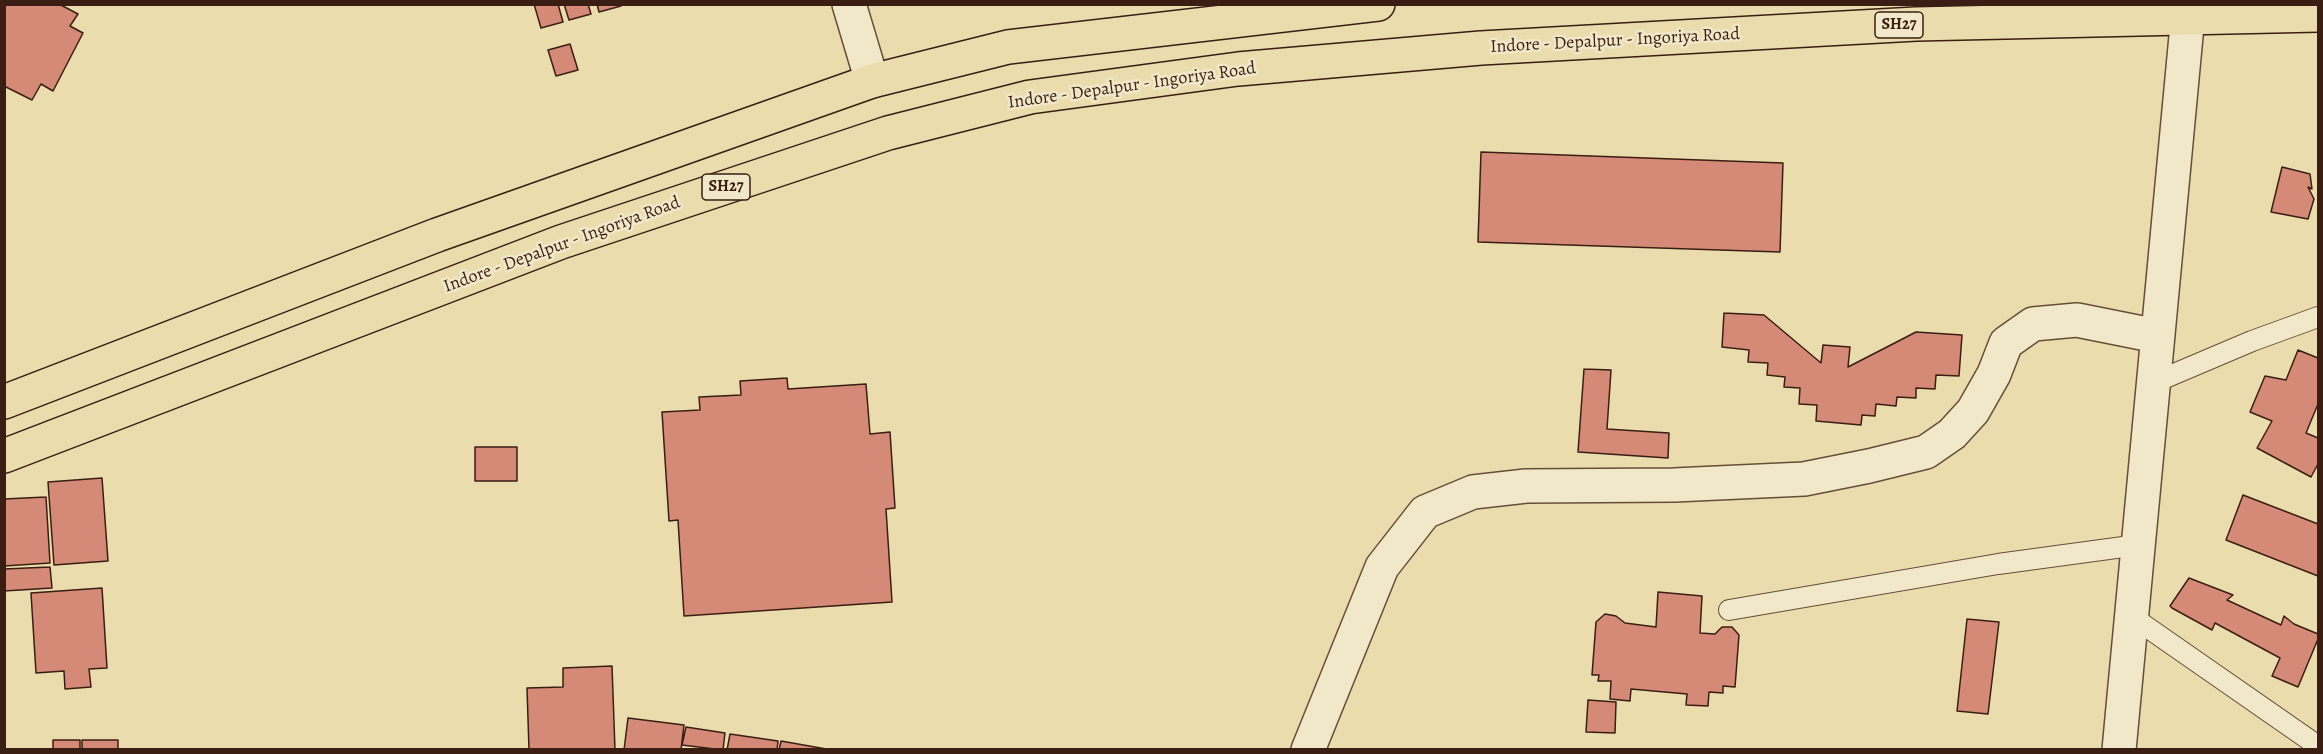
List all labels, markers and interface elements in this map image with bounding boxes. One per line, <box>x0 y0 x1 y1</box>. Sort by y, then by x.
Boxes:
road number: SH27 <box>1875 12 1923 38</box>
street label: Indore - Depalpur - Ingoriya Road <box>1490 24 1740 58</box>
street label: Indore - Depalpur - Ingoriya Road <box>1007 58 1257 114</box>
road number: SH27 <box>702 174 750 200</box>
street label: Indore - Depalpur - Ingoriya Road <box>441 192 683 298</box>

